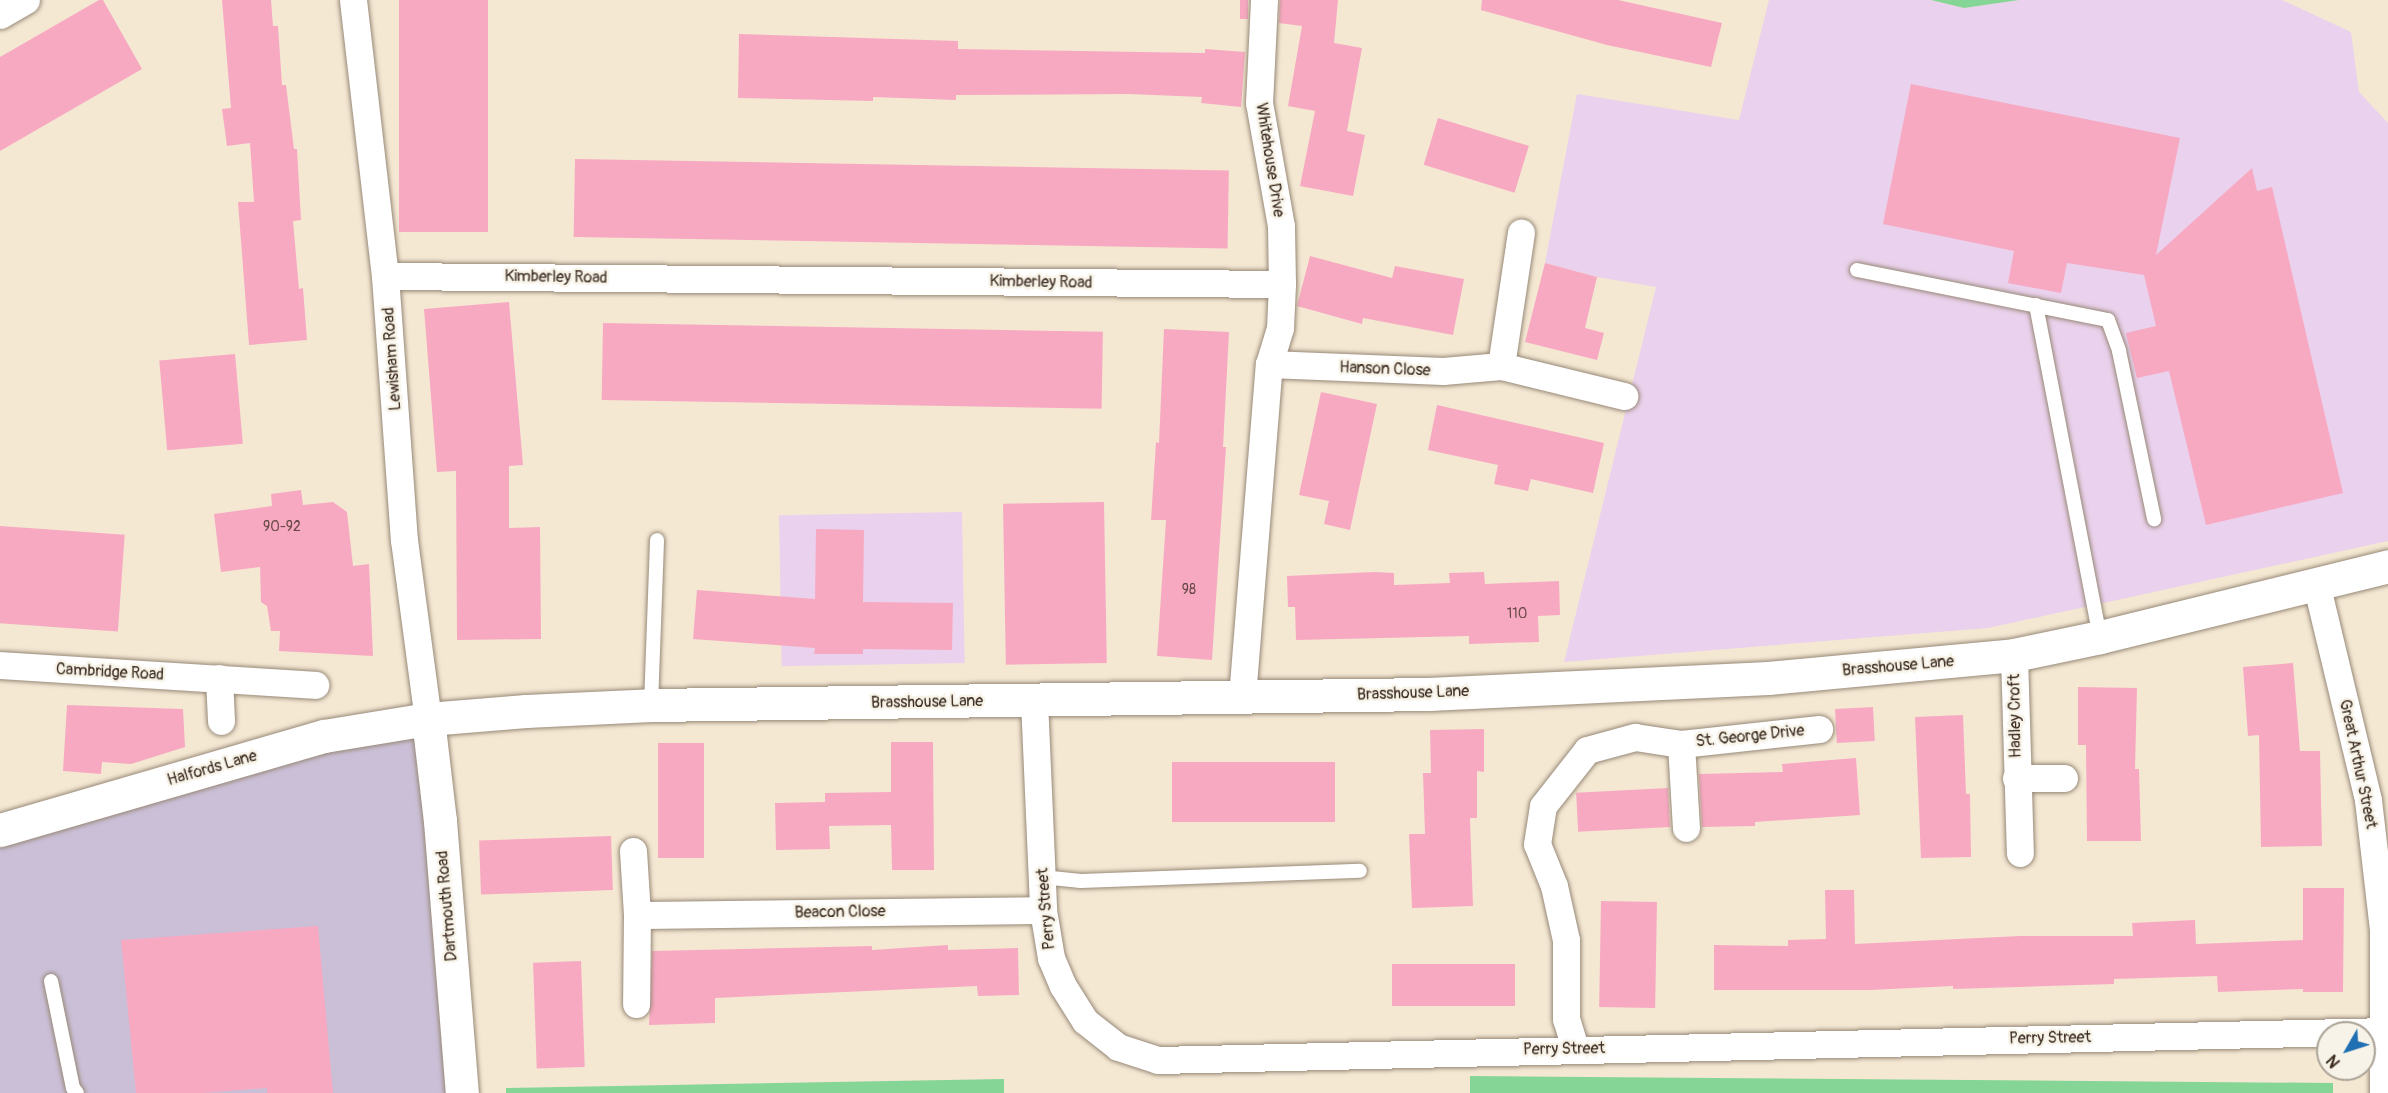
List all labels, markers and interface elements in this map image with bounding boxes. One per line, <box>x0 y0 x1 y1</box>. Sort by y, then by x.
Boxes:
street label: Whitehouse Drive <box>1251 102 1289 218</box>
street label: Kimberley Road <box>504 267 608 287</box>
street label: Kimberley Road <box>989 272 1093 292</box>
street label: Lewisham Road <box>379 307 405 411</box>
street label: Hanson Close <box>1339 358 1431 380</box>
house number: 90-92 <box>263 519 301 535</box>
house number: 98 <box>1182 582 1196 598</box>
house number: 110 <box>1507 606 1527 622</box>
street label: Brasshouse Lane <box>1841 652 1955 680</box>
street label: Cambridge Road <box>55 660 165 684</box>
street label: Hadley Croft <box>2005 674 2025 758</box>
street label: Brasshouse Lane <box>1357 681 1469 705</box>
street label: Brasshouse Lane <box>871 691 983 713</box>
street label: Great Arthur Street <box>2335 698 2381 830</box>
street label: St. George Drive <box>1695 721 1805 751</box>
street label: Halfords Lane <box>165 746 259 790</box>
street label: Dartmouth Road <box>433 850 461 962</box>
street label: Perry Street <box>1033 867 1059 951</box>
street label: Beacon Close <box>794 902 886 922</box>
north arrow <box>2316 1021 2376 1081</box>
street label: Perry Street <box>2009 1028 2091 1048</box>
street label: Perry Street <box>1523 1039 1605 1059</box>
text: N <box>2322 1051 2345 1072</box>

